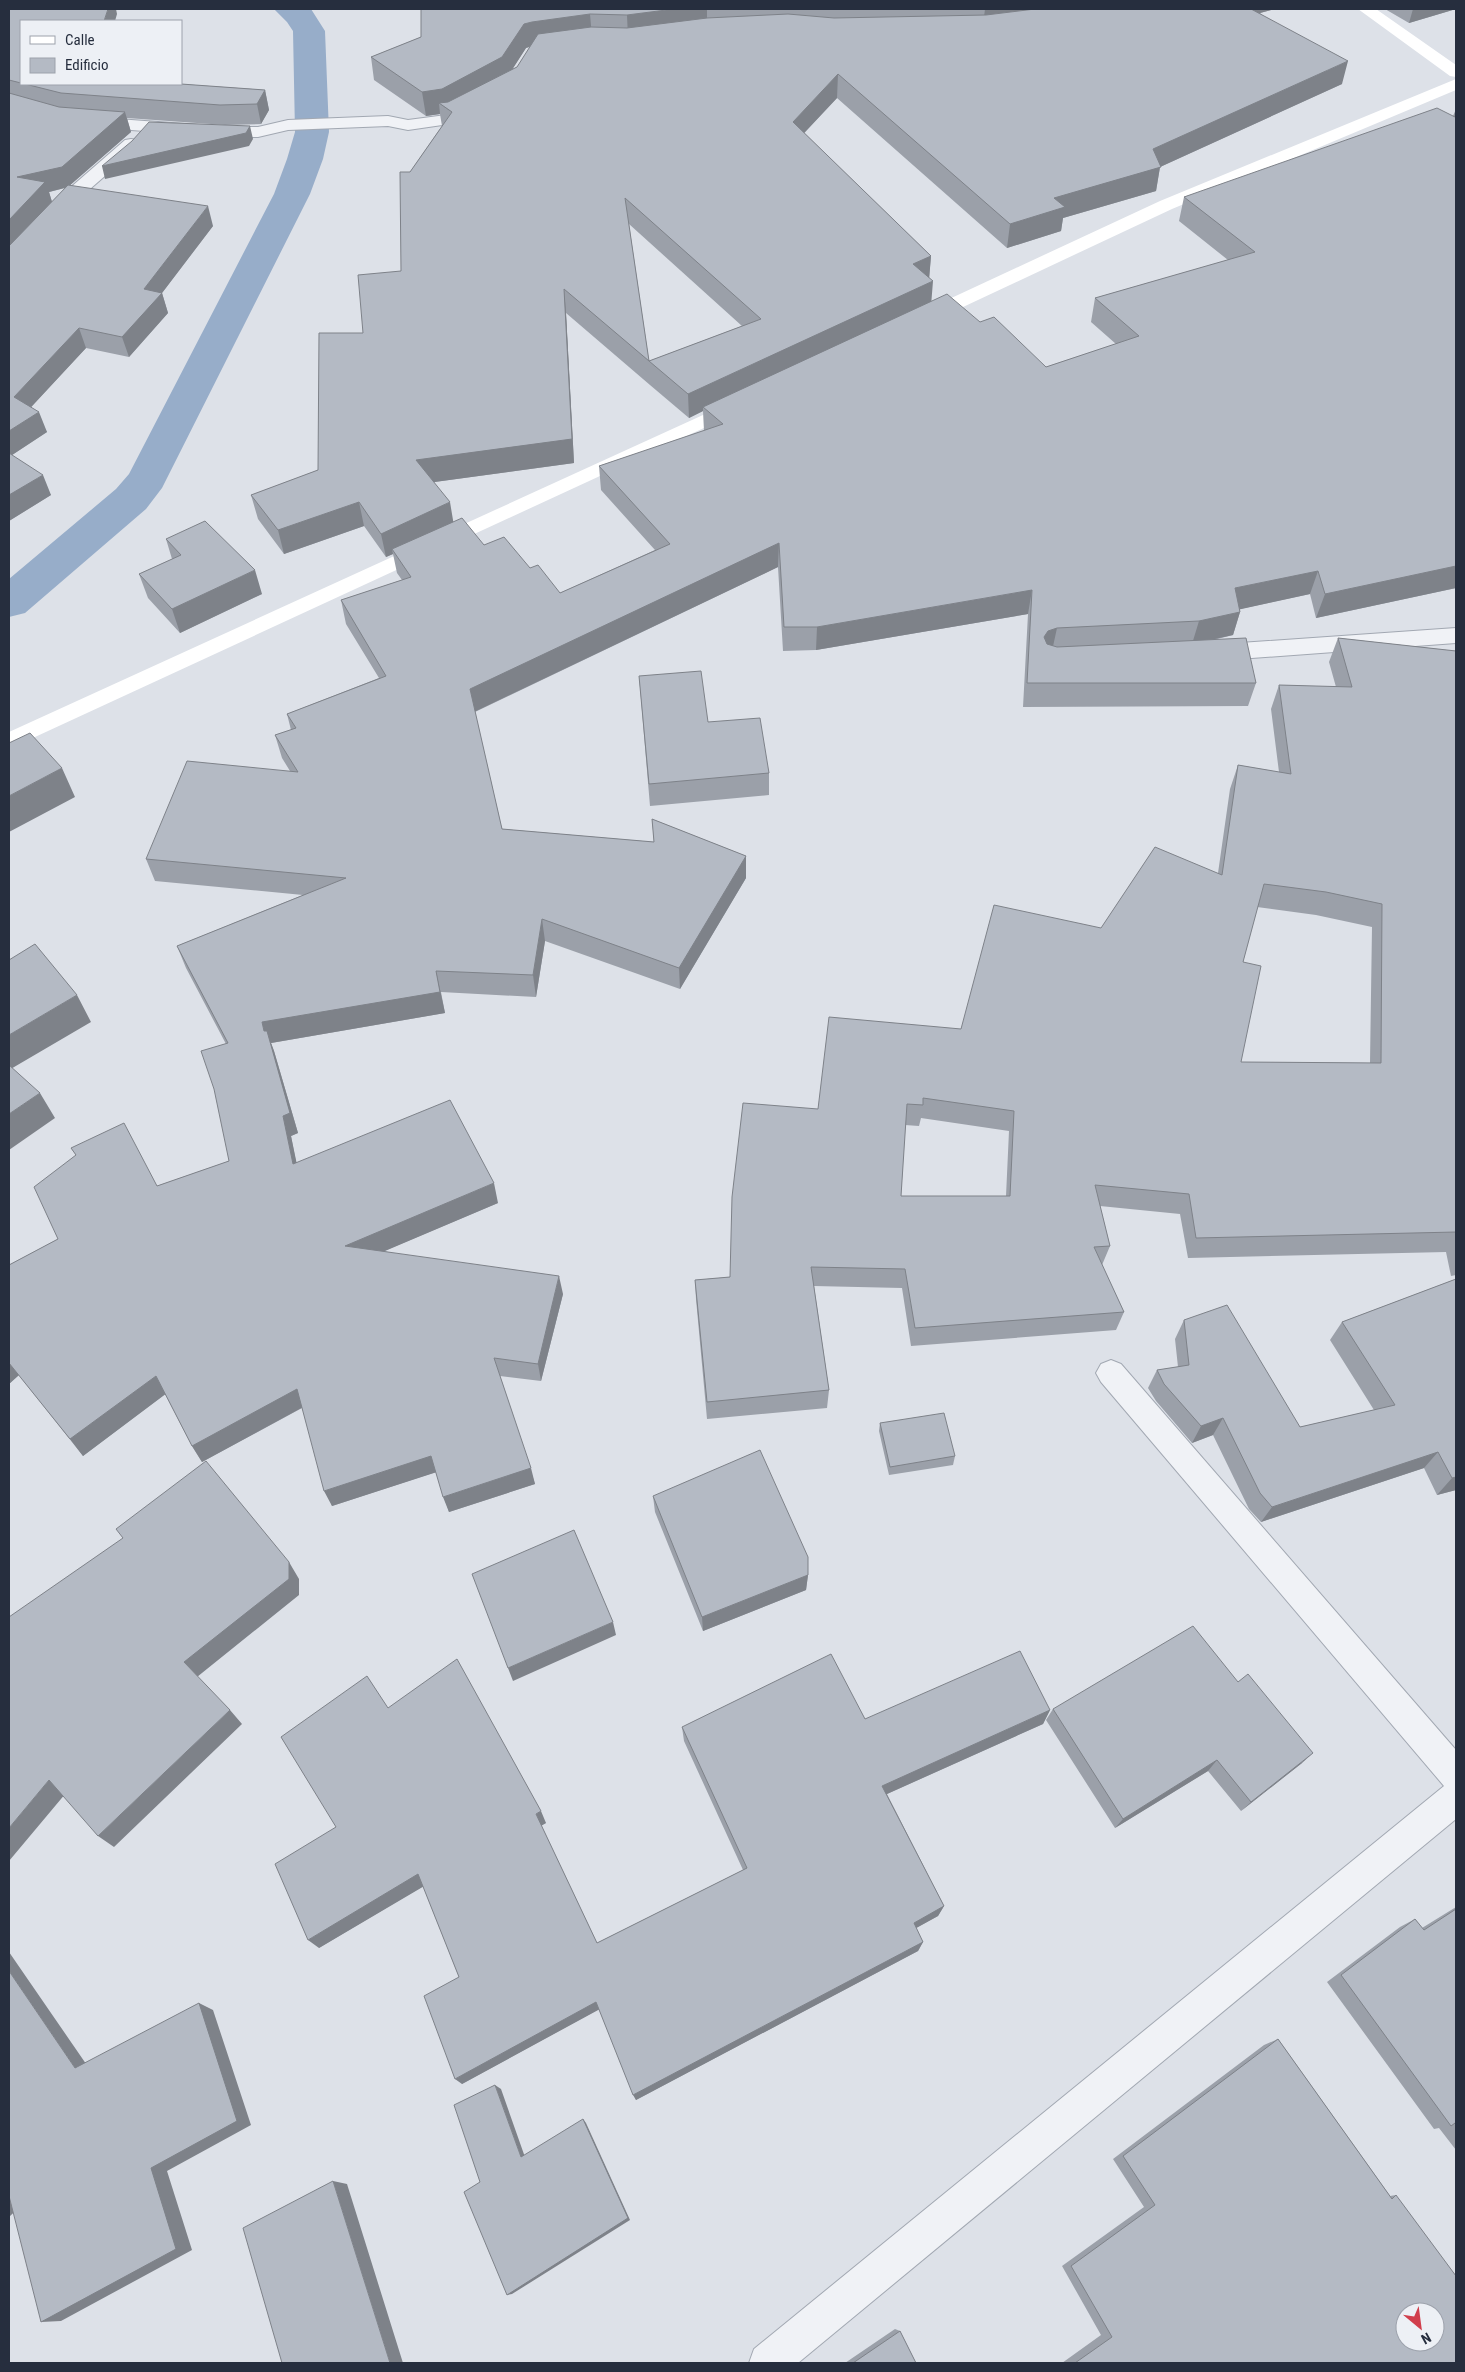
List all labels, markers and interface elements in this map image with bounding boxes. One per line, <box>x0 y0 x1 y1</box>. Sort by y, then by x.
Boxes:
legend <box>20 20 182 85</box>
text: Calle <box>65 31 95 49</box>
text: Edificio <box>65 56 108 74</box>
north arrow <box>1395 2302 1445 2352</box>
text: N <box>1419 2329 1434 2347</box>

